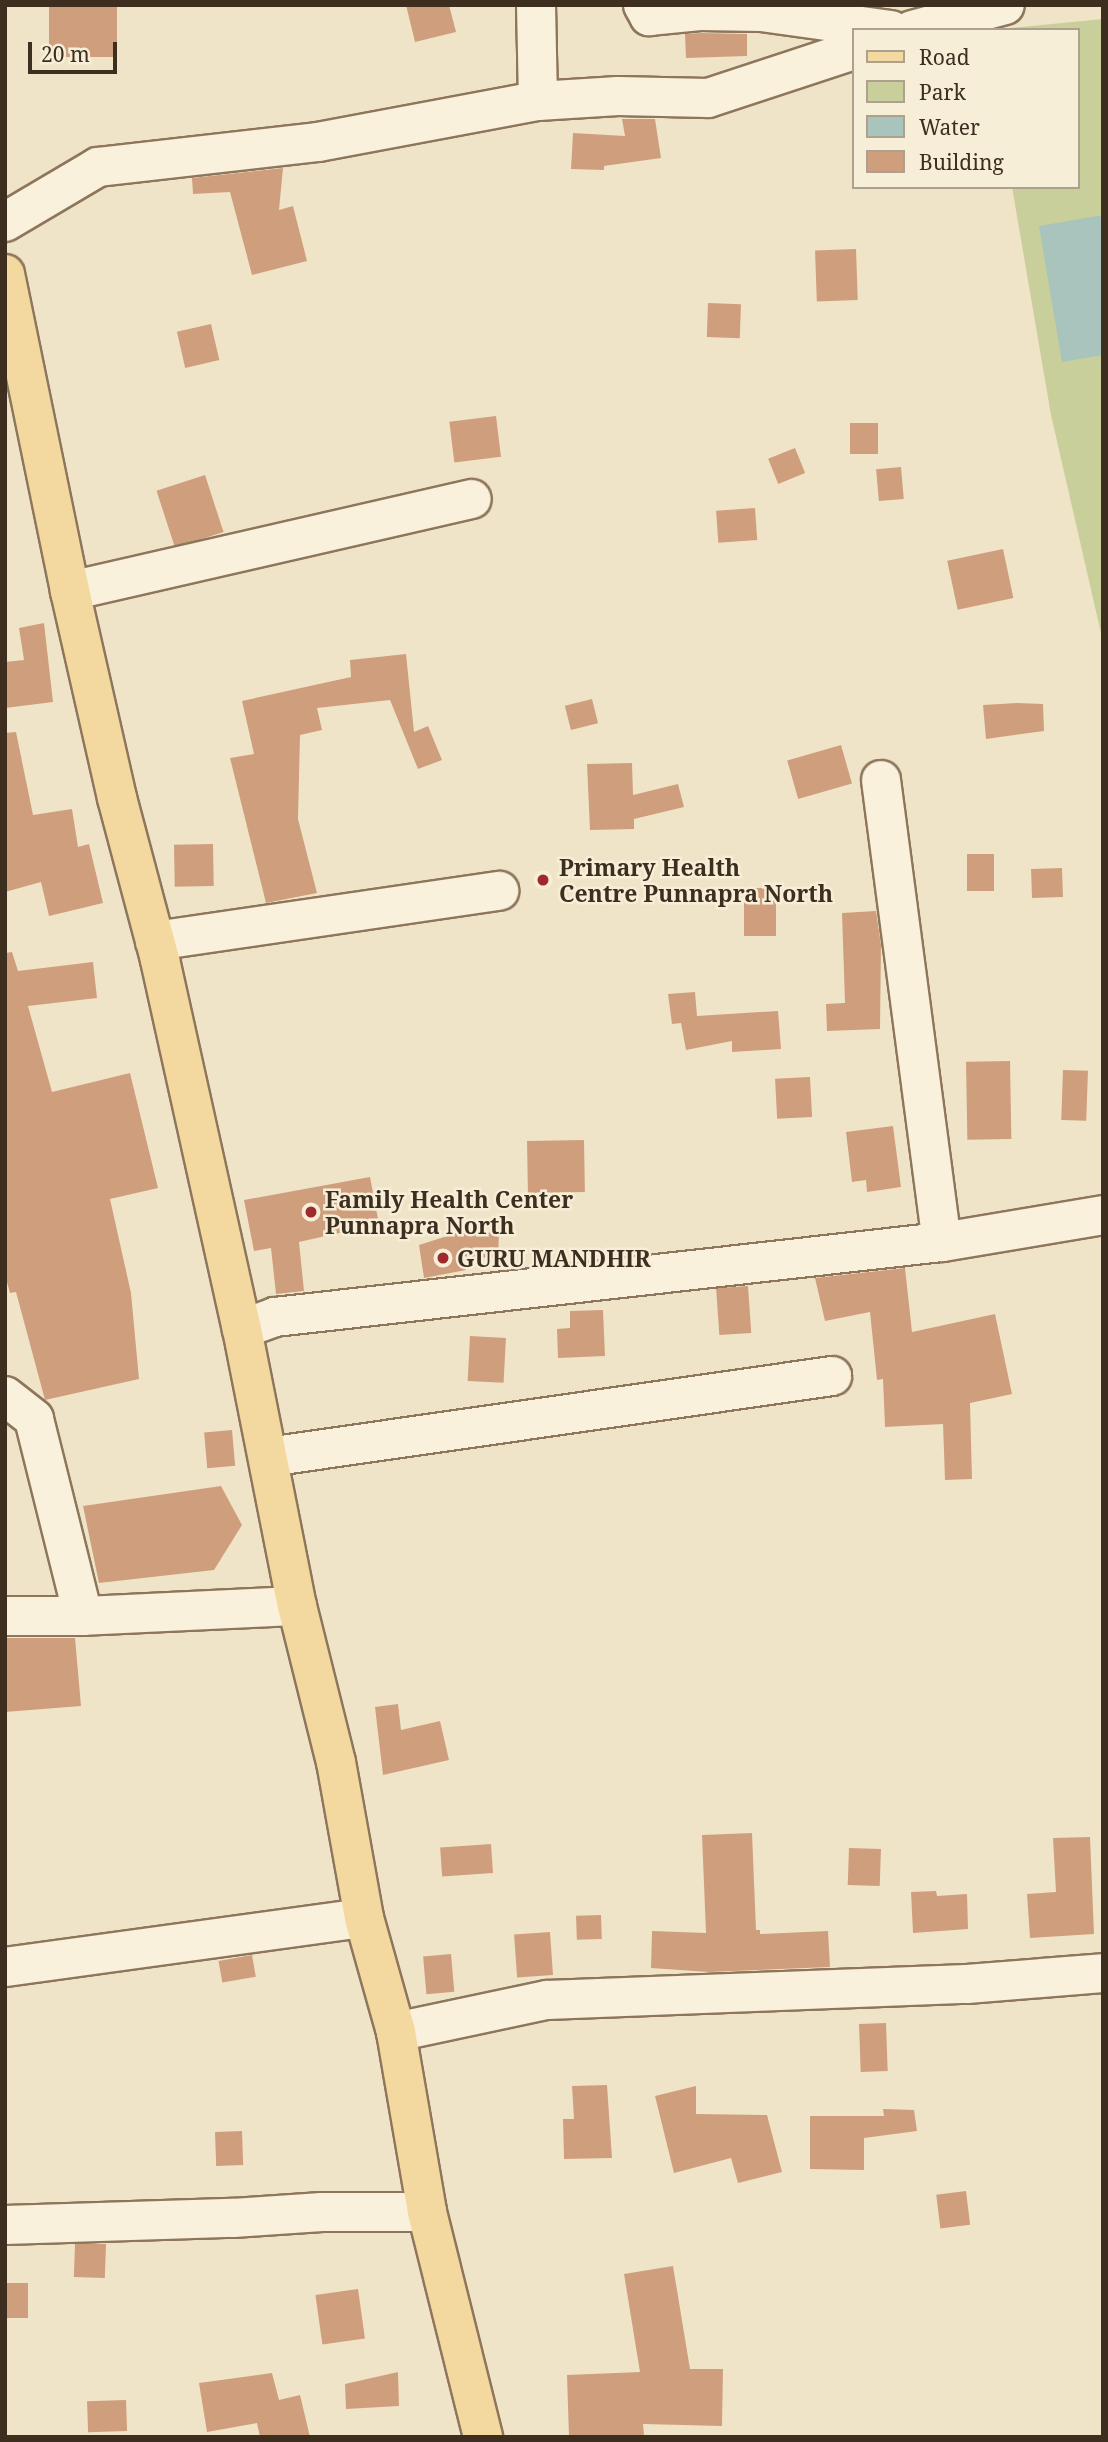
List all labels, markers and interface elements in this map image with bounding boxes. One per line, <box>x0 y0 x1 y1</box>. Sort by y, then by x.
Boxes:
scale bar <box>32 28 121 72</box>
legend <box>852 28 1080 189</box>
text: 20 m <box>41 40 90 68</box>
text: Road <box>919 43 970 71</box>
text: Park <box>919 78 966 106</box>
text: Water <box>919 113 980 141</box>
text: Building <box>919 148 1004 176</box>
place label: Primary Health Centre Punnapra North <box>559 853 833 907</box>
marker: Primary Health Centre Punnapra North <box>533 870 553 890</box>
place label: Family Health Center Punnapra North <box>325 1185 573 1239</box>
marker: Family Health Center Punnapra North <box>303 1204 319 1220</box>
place label: GURU MANDHIR <box>457 1244 651 1272</box>
marker: GURU MANDHIR <box>435 1250 451 1266</box>

